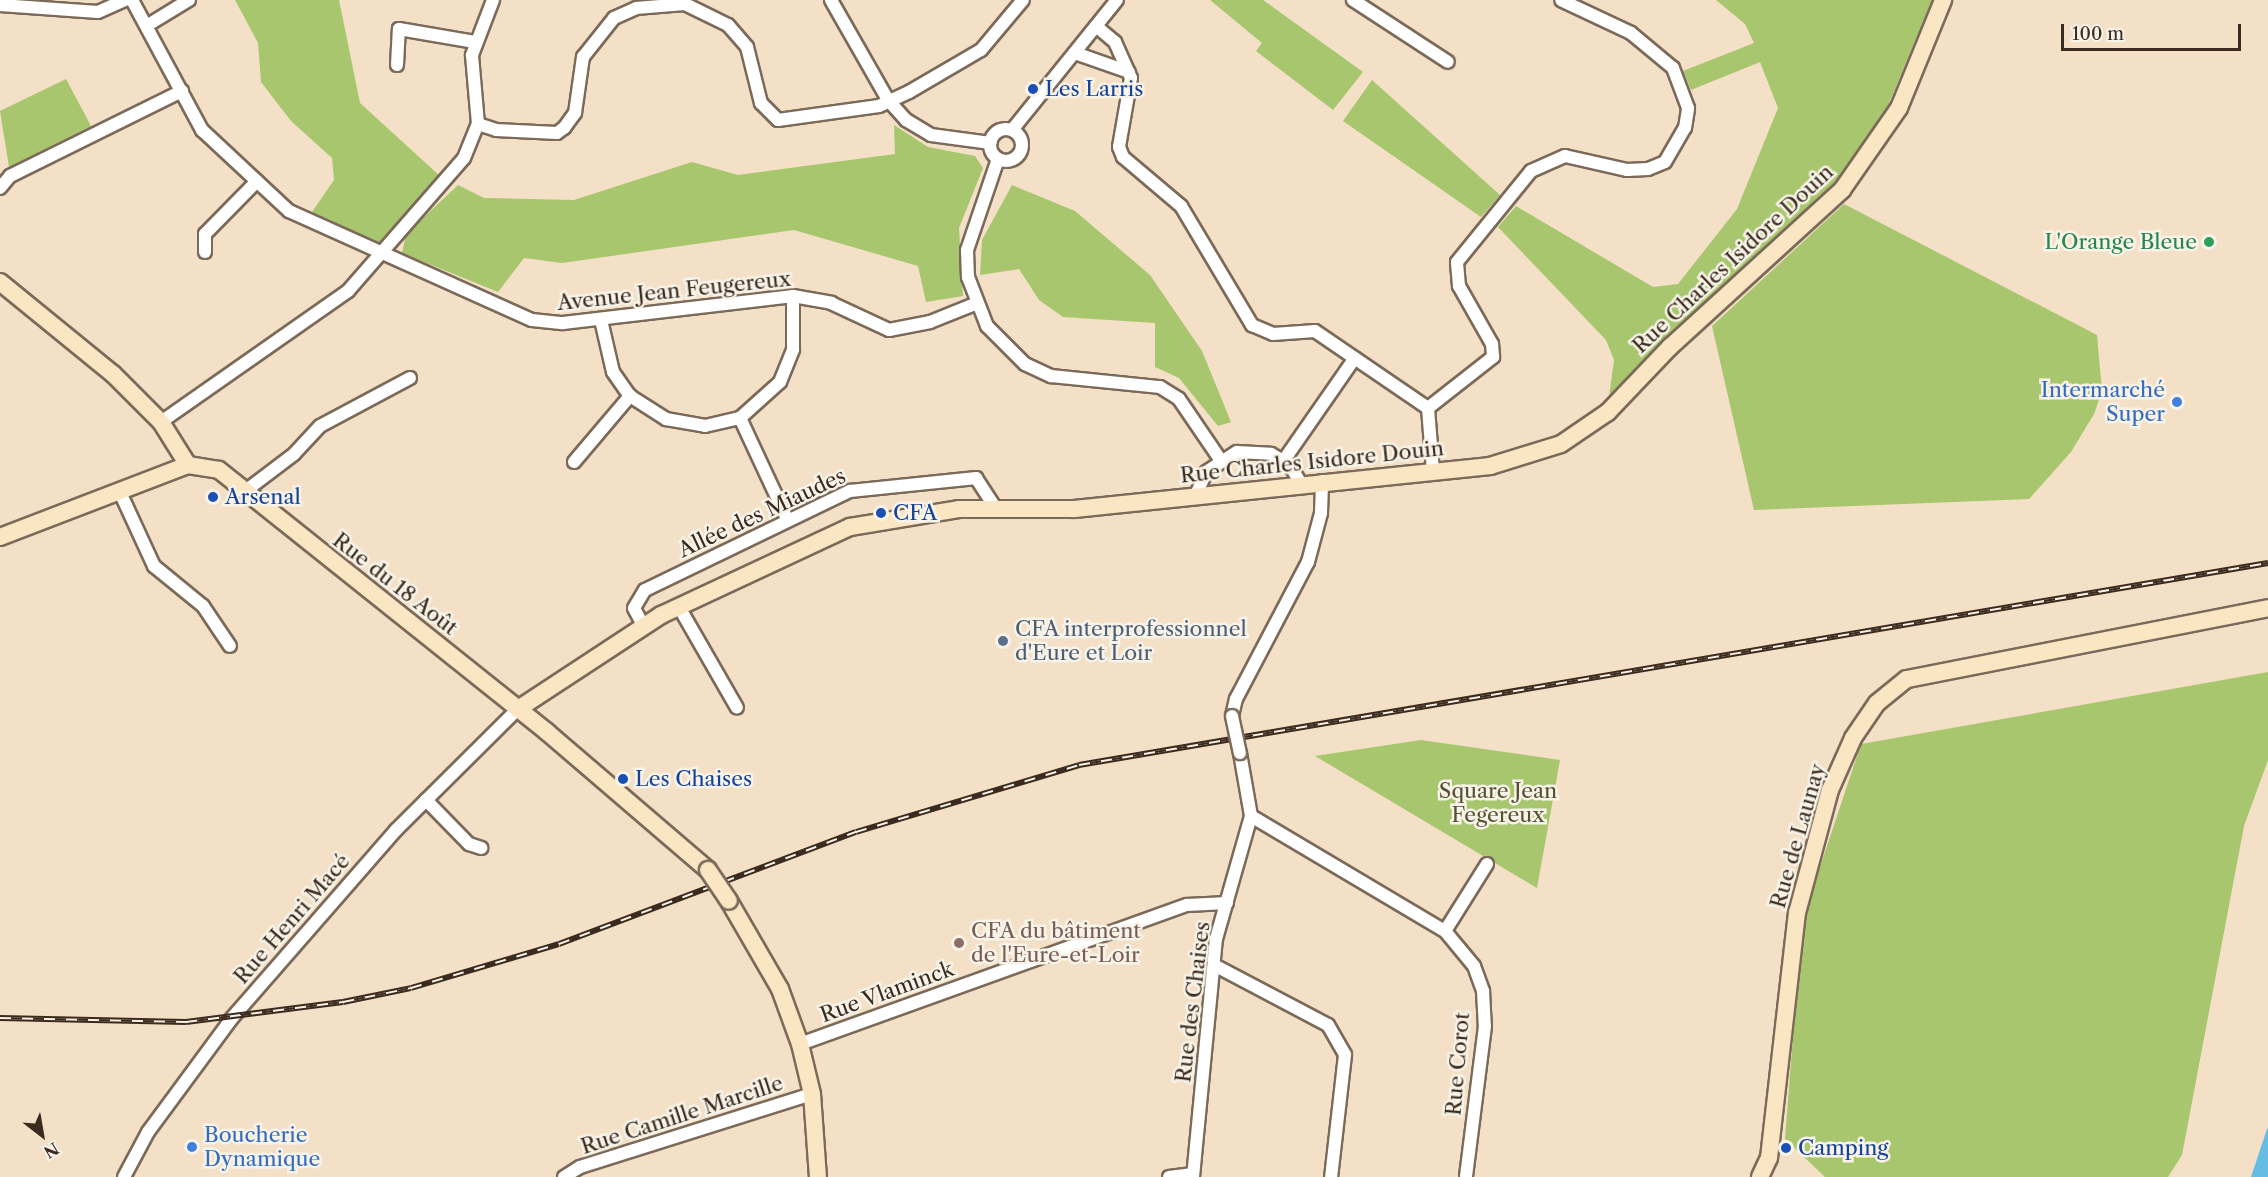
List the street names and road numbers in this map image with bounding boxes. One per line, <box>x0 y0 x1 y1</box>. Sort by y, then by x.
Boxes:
street label: Rue Charles Isidore Douin <box>1628 159 1838 359</box>
street label: Avenue Jean Feugereux <box>556 266 792 316</box>
street label: Rue Charles Isidore Douin <box>1179 436 1445 488</box>
street label: Allée des Miaudes <box>674 463 850 563</box>
street label: Rue du 18 Août <box>327 527 463 641</box>
street label: Rue de Launay <box>1765 761 1831 911</box>
street label: Rue Henri Macé <box>229 849 355 989</box>
street label: Rue des Chaises <box>1171 920 1215 1084</box>
street label: Rue Vlaminck <box>816 956 958 1028</box>
street label: Rue Corot <box>1441 1011 1475 1117</box>
street label: Rue Camille Marcille <box>578 1070 786 1160</box>

